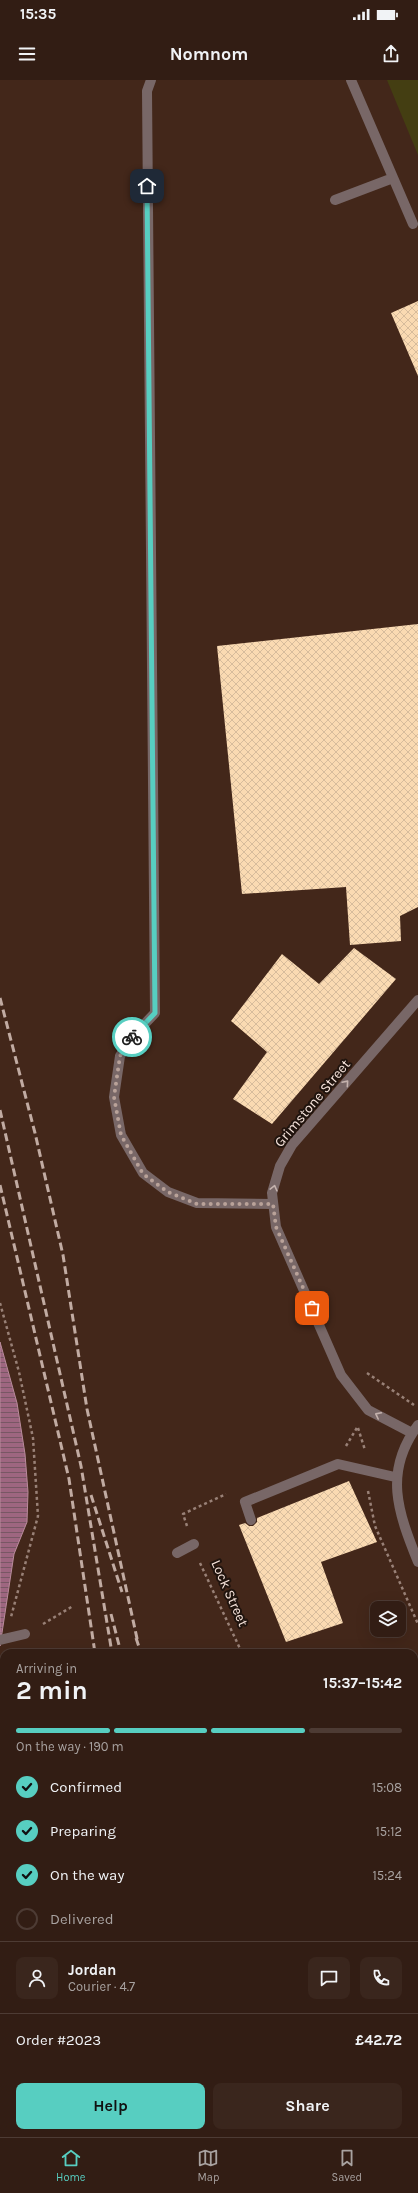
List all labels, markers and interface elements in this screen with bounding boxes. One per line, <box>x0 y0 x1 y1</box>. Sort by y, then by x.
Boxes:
text: 15:35 <box>20 5 56 23</box>
icon: menu <box>16 43 38 65</box>
text: Nomnom <box>170 43 248 65</box>
icon: share <box>380 43 402 65</box>
pin <box>130 169 164 203</box>
icon: home <box>136 175 158 197</box>
courier <box>112 1017 152 1057</box>
icon: bike <box>121 1026 143 1048</box>
street label: Grimstone Street <box>271 1056 354 1151</box>
one-way arrow <box>342 1080 349 1087</box>
one-way arrow <box>269 1185 277 1191</box>
pin <box>295 1291 329 1325</box>
icon: bag <box>301 1297 323 1319</box>
one-way arrow <box>374 1412 382 1420</box>
street label: Lock Street <box>207 1557 252 1629</box>
map controls <box>370 1601 406 1637</box>
button: layers <box>370 1601 406 1637</box>
text: Arriving in <box>16 1661 77 1676</box>
text: 15:37–15:42 <box>323 1674 402 1692</box>
text: 2 min <box>16 1675 88 1706</box>
text: On the way · 190 m <box>16 1739 124 1754</box>
icon: check <box>16 1776 38 1798</box>
text: Confirmed <box>50 1778 122 1796</box>
text: 15:08 <box>372 1780 402 1795</box>
icon: check <box>16 1820 38 1842</box>
text: Preparing <box>50 1822 116 1840</box>
text: 15:12 <box>376 1824 402 1839</box>
icon: check <box>16 1864 38 1886</box>
text: On the way <box>50 1866 124 1884</box>
text: 15:24 <box>373 1868 402 1883</box>
text: Delivered <box>50 1910 114 1928</box>
button: person <box>16 1957 58 1999</box>
button: chat <box>308 1957 350 1999</box>
button: phone <box>360 1957 402 1999</box>
text: Jordan <box>68 1961 116 1979</box>
text: Courier · 4.7 <box>68 1979 135 1994</box>
text: Order #2023 <box>16 2031 101 2049</box>
text: £42.72 <box>355 2031 402 2049</box>
button: Help <box>16 2083 205 2129</box>
button: Share <box>213 2083 402 2129</box>
tab: Home <box>56 2147 85 2184</box>
tab: Map <box>197 2147 219 2184</box>
tab: Saved <box>332 2147 362 2184</box>

